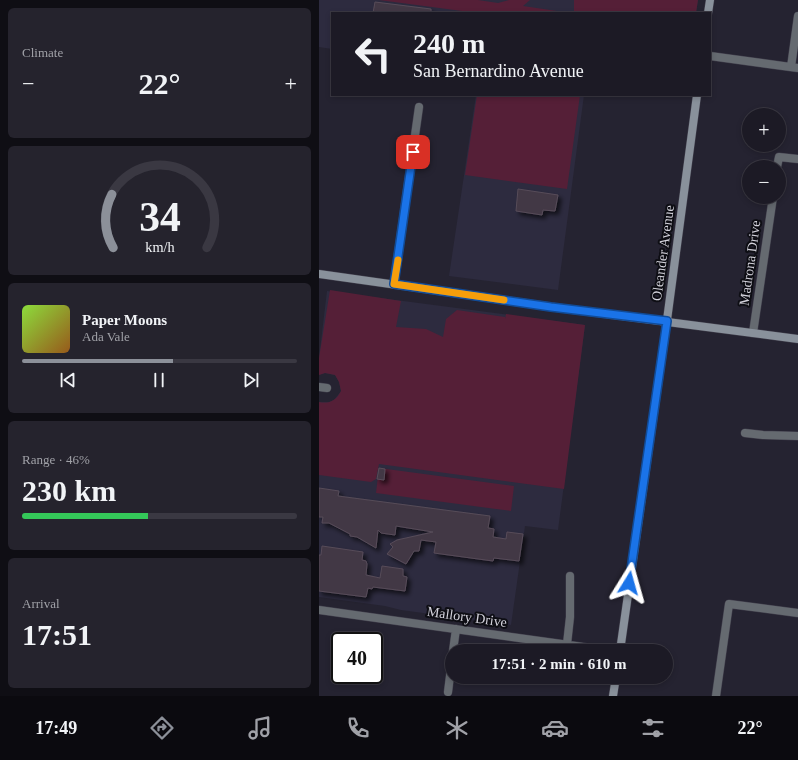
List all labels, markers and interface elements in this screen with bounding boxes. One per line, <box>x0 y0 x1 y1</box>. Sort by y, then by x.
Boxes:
icon: left <box>347 28 399 80</box>
text: 240 m <box>413 28 485 59</box>
text: Climate <box>22 45 63 60</box>
text: San Bernardino Avenue <box>413 61 584 81</box>
text: 22° <box>139 67 181 100</box>
text: − <box>22 71 34 96</box>
text: + <box>285 71 297 96</box>
map controls <box>742 108 786 204</box>
button: + <box>742 108 786 152</box>
pin <box>396 135 430 169</box>
icon: arrive <box>402 141 424 163</box>
button: − <box>742 160 786 204</box>
text: 34 <box>139 194 181 240</box>
street label: Oleander Avenue <box>649 204 677 302</box>
street label: Madrona Drive <box>737 219 763 307</box>
text: km/h <box>145 239 174 255</box>
text: Paper Moons <box>82 312 167 328</box>
text: Ada Vale <box>82 329 130 344</box>
icon: previous <box>57 369 79 391</box>
icon: pause <box>148 369 170 391</box>
icon: next <box>240 369 262 391</box>
text: Range · 46% <box>22 452 90 467</box>
text: 230 km <box>22 474 116 507</box>
position arrow <box>608 562 650 604</box>
text: Arrival <box>22 596 60 611</box>
street label: Mallory Drive <box>426 604 508 630</box>
text: 17:51 <box>22 618 92 651</box>
speed limit sign: 40 <box>331 632 383 684</box>
text: 17:51 · 2 min · 610 m <box>492 656 627 672</box>
icon: directions <box>148 714 176 742</box>
icon: music <box>246 714 274 742</box>
icon: phone <box>344 714 372 742</box>
icon: climate <box>443 714 471 742</box>
icon: car <box>541 714 569 742</box>
icon: filters <box>639 714 667 742</box>
text: 17:49 <box>35 718 77 738</box>
text: 22° <box>738 718 763 738</box>

